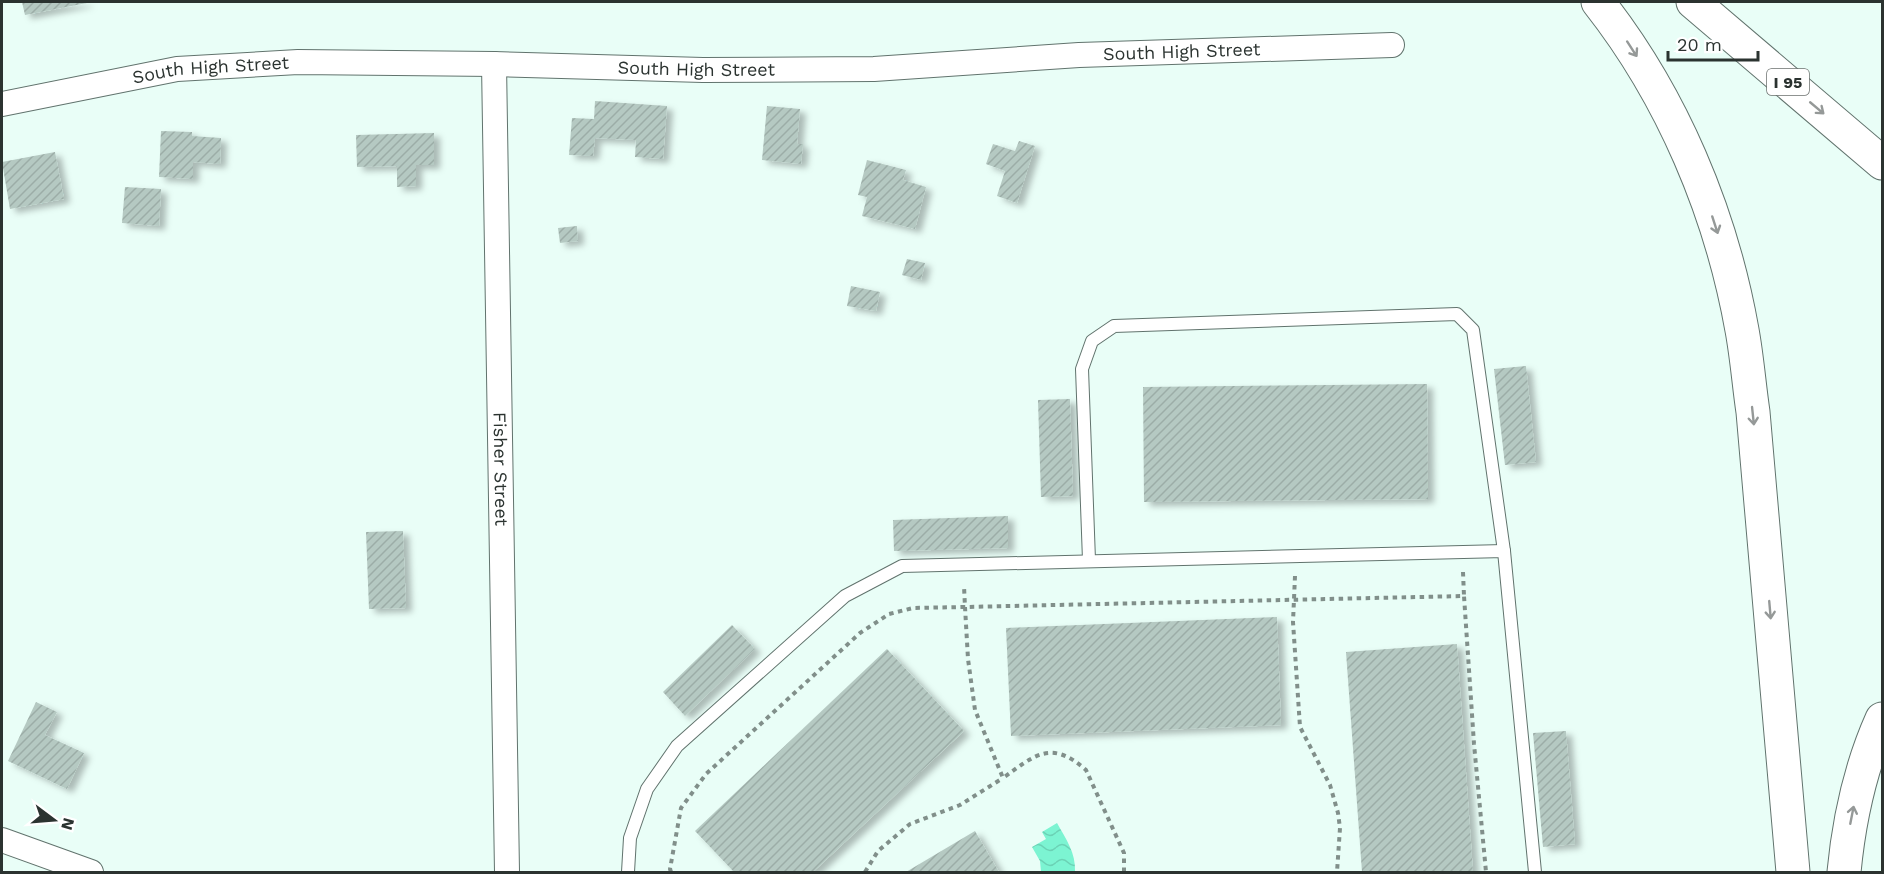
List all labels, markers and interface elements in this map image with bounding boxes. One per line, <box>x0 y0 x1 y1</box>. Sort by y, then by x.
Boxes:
scale bar <box>1668 24 1758 62</box>
text: 20 m <box>1677 34 1722 55</box>
street label: South High Street <box>1103 38 1261 64</box>
one-way arrow <box>1627 40 1639 57</box>
street label: South High Street <box>131 52 290 88</box>
street label: South High Street <box>617 57 775 80</box>
road number: I 95 <box>1767 69 1809 95</box>
one-way arrow <box>1809 101 1825 114</box>
one-way arrow <box>1710 215 1721 234</box>
one-way arrow <box>1748 405 1759 425</box>
street label: Fisher Street <box>490 412 512 527</box>
one-way arrow <box>1765 599 1776 619</box>
north arrow <box>24 790 84 850</box>
one-way arrow <box>1847 805 1858 825</box>
text: N <box>57 816 79 832</box>

